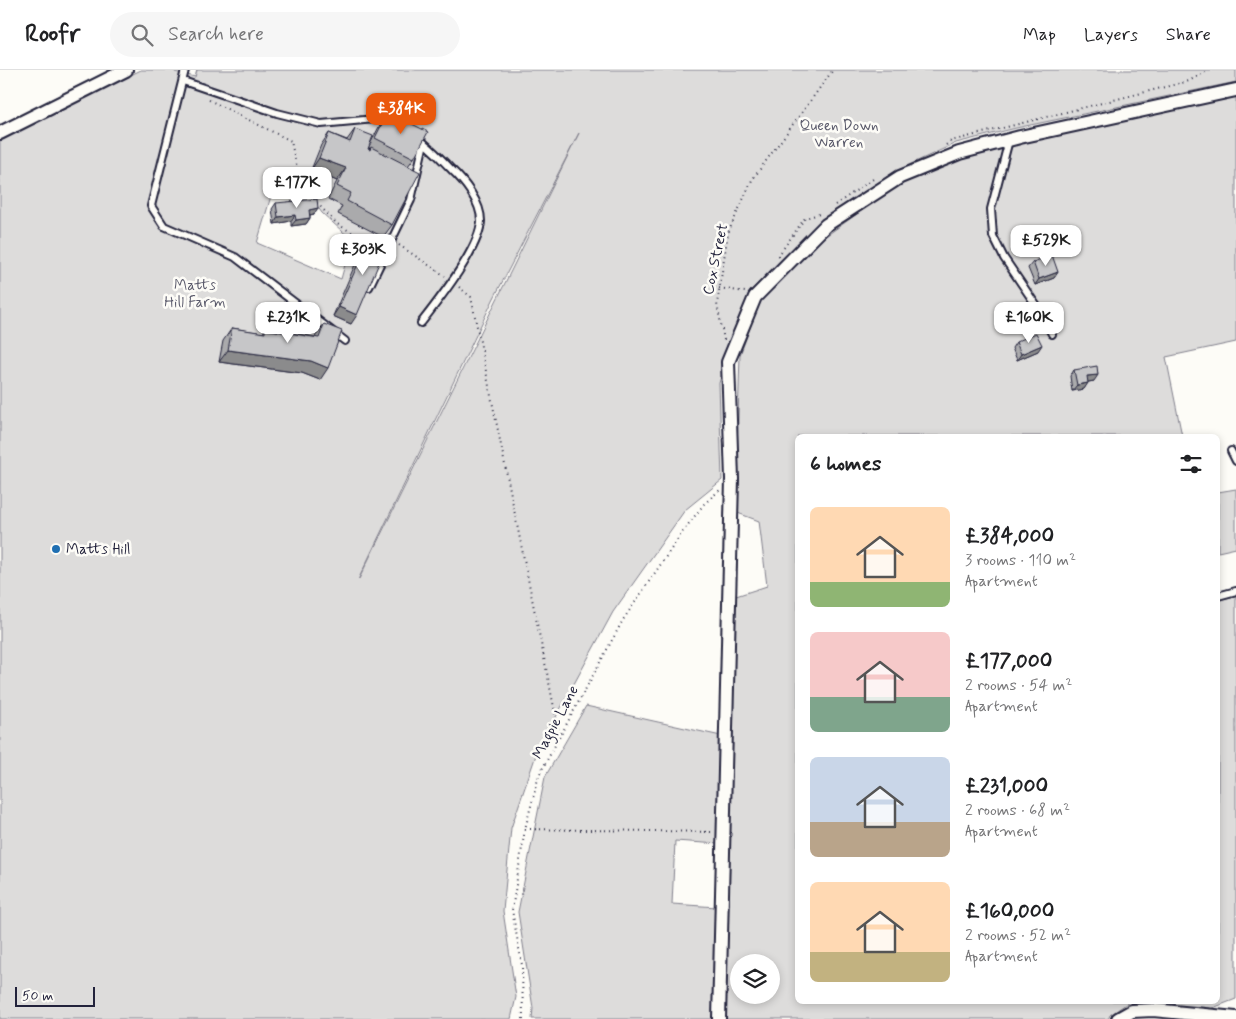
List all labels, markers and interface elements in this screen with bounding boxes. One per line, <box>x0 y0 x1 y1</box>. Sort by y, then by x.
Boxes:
search box <box>110 12 460 57</box>
text: Roofr <box>25 19 80 50</box>
icon: search <box>128 21 156 49</box>
text: Search here <box>168 22 264 47</box>
text: Map <box>1023 23 1056 47</box>
text: Layers <box>1084 23 1138 47</box>
text: Share <box>1166 23 1211 47</box>
pin: £384K <box>366 92 436 135</box>
text: £384K <box>377 98 425 119</box>
park label: Queen Down Warren <box>799 116 879 153</box>
pin: £177K <box>262 166 332 209</box>
text: £177K <box>274 172 320 193</box>
street label: Cox Street <box>699 222 733 297</box>
pin: £529K <box>1011 224 1081 267</box>
text: £529K <box>1022 230 1071 251</box>
pin: £303K <box>328 234 398 276</box>
text: £303K <box>340 239 386 260</box>
park label: Matts Hill Farm <box>164 276 226 313</box>
pin: £231K <box>253 302 323 344</box>
pin: £160K <box>994 302 1064 344</box>
text: £231K <box>266 307 310 328</box>
text: £160K <box>1005 307 1053 328</box>
text: 6 homes <box>810 450 881 478</box>
icon: filters <box>1177 450 1205 478</box>
text: £384,000 <box>965 522 1054 550</box>
icon: home <box>850 527 910 587</box>
place label: Matts Hill <box>66 540 130 560</box>
marker: Matts Hill <box>50 543 62 555</box>
text: 3 rooms · 110 m² <box>965 550 1076 571</box>
text: Apartment <box>965 571 1038 592</box>
text: £177,000 <box>965 647 1052 675</box>
icon: home <box>850 652 910 712</box>
text: 2 rooms · 54 m² <box>965 675 1072 696</box>
street label: Magpie Lane <box>528 682 585 763</box>
text: Apartment <box>965 696 1038 717</box>
text: £231,000 <box>965 772 1048 800</box>
icon: home <box>850 777 910 837</box>
text: 2 rooms · 68 m² <box>965 800 1070 821</box>
text: Apartment <box>965 821 1038 842</box>
text: £160,000 <box>965 897 1054 925</box>
icon: home <box>850 902 910 962</box>
text: 2 rooms · 52 m² <box>965 925 1071 946</box>
text: Apartment <box>965 946 1038 967</box>
map controls <box>730 954 780 1004</box>
button: layers <box>730 954 780 1004</box>
scale bar <box>15 984 95 1007</box>
text: 50 m <box>22 987 53 1005</box>

